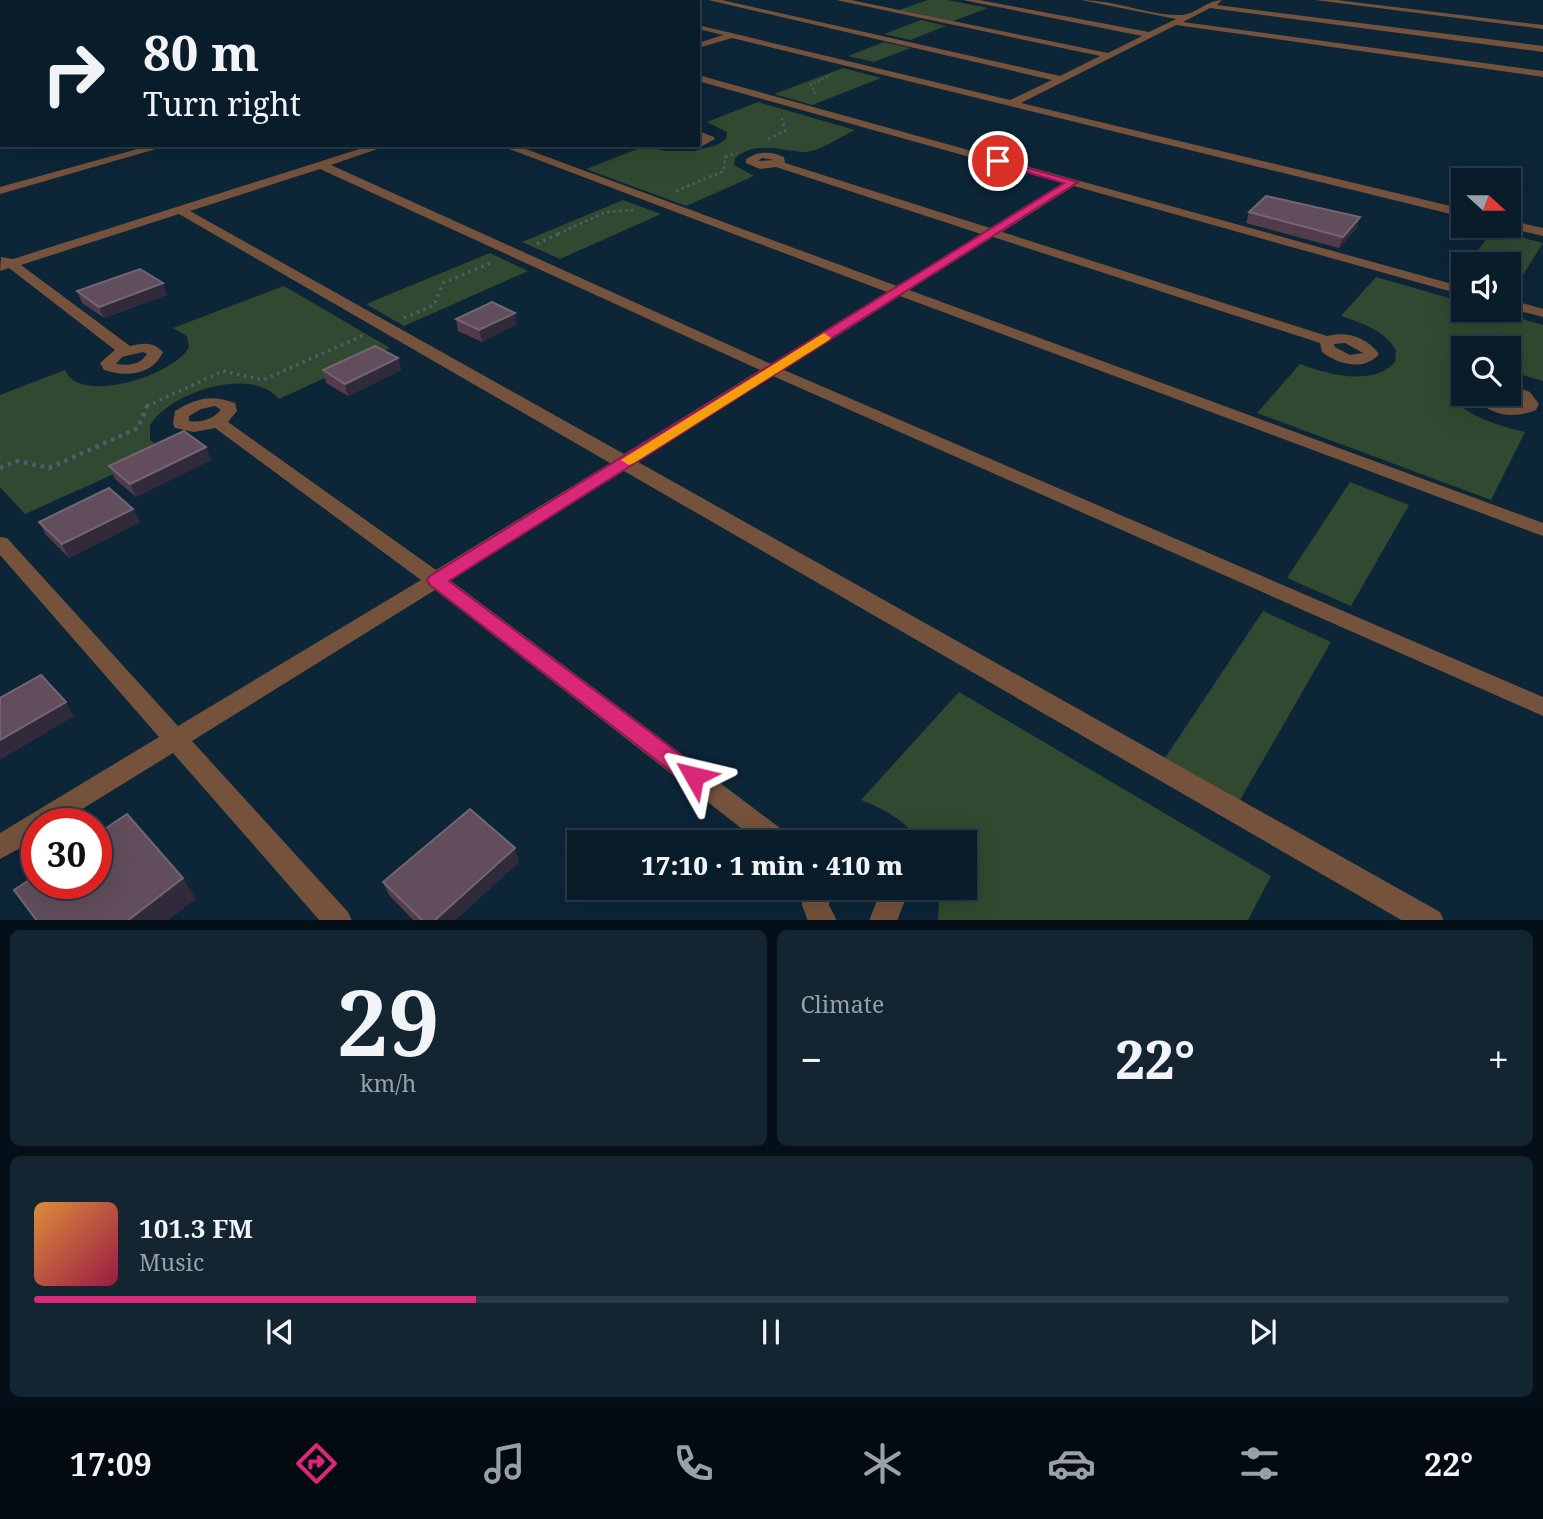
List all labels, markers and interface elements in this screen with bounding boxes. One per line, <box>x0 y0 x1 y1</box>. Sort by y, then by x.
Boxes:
text: 80 m <box>143 19 259 85</box>
icon: right <box>28 28 119 119</box>
text: Turn right <box>143 82 301 125</box>
pin <box>968 131 1028 191</box>
icon: arrive <box>979 142 1017 180</box>
north arrow <box>1451 168 1521 238</box>
map controls <box>1451 168 1521 406</box>
button: sound <box>1451 252 1521 322</box>
button: search <box>1451 336 1521 406</box>
position arrow <box>657 739 731 813</box>
speed limit sign: 30 <box>21 808 112 899</box>
text: 17:10 · 1 min · 410 m <box>641 847 903 883</box>
text: 29 <box>337 959 440 1083</box>
text: Climate <box>801 988 884 1020</box>
text: 22° <box>1115 1023 1195 1094</box>
text: − <box>801 1033 823 1085</box>
text: + <box>1488 1033 1509 1085</box>
text: km/h <box>360 1067 416 1099</box>
text: 101.3 FM <box>139 1210 253 1246</box>
text: Music <box>139 1246 204 1278</box>
icon: previous <box>261 1313 299 1351</box>
icon: pause <box>752 1313 790 1351</box>
icon: next <box>1244 1313 1282 1351</box>
icon: directions <box>292 1439 341 1488</box>
icon: music <box>480 1439 529 1488</box>
icon: phone <box>669 1439 718 1488</box>
icon: climate <box>858 1439 907 1488</box>
icon: car <box>1047 1439 1096 1488</box>
icon: filters <box>1235 1439 1284 1488</box>
text: 17:09 <box>70 1442 152 1485</box>
text: 22° <box>1424 1442 1473 1485</box>

